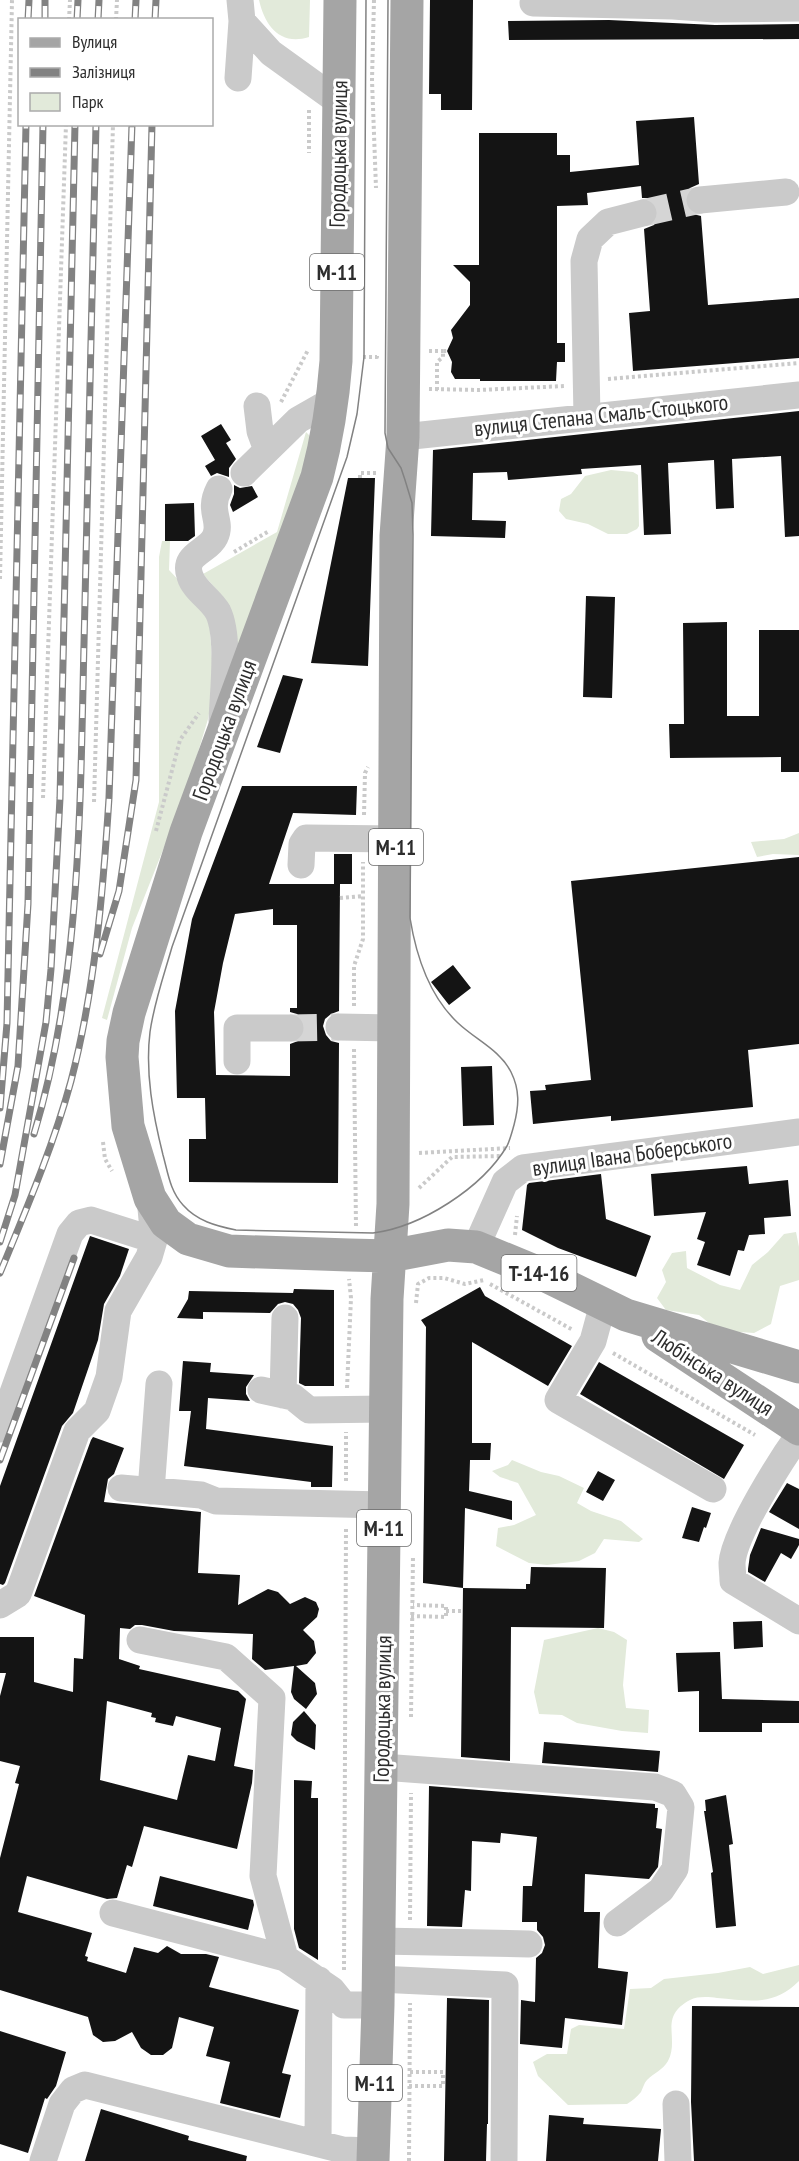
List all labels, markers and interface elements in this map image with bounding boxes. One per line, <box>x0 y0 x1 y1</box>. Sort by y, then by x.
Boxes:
legend <box>18 18 213 126</box>
text: Вулиця <box>72 30 117 53</box>
text: Залізниця <box>72 60 135 83</box>
street label: Городоцька вулиця <box>323 80 353 228</box>
text: Парк <box>72 90 103 113</box>
road number: М-11 <box>310 254 364 290</box>
street label: вулиця Степана Смаль-Стоцького <box>473 388 729 442</box>
street label: Городоцька вулиця <box>186 656 262 804</box>
road number: М-11 <box>369 829 423 865</box>
street label: вулиця Івана Боберського <box>530 1126 734 1182</box>
road number: Т-14-16 <box>502 1255 576 1291</box>
street label: Любінська вулиця <box>646 1322 779 1422</box>
road number: М-11 <box>357 1510 411 1546</box>
street label: Городоцька вулиця <box>367 1635 397 1783</box>
road number: М-11 <box>348 2065 402 2101</box>

